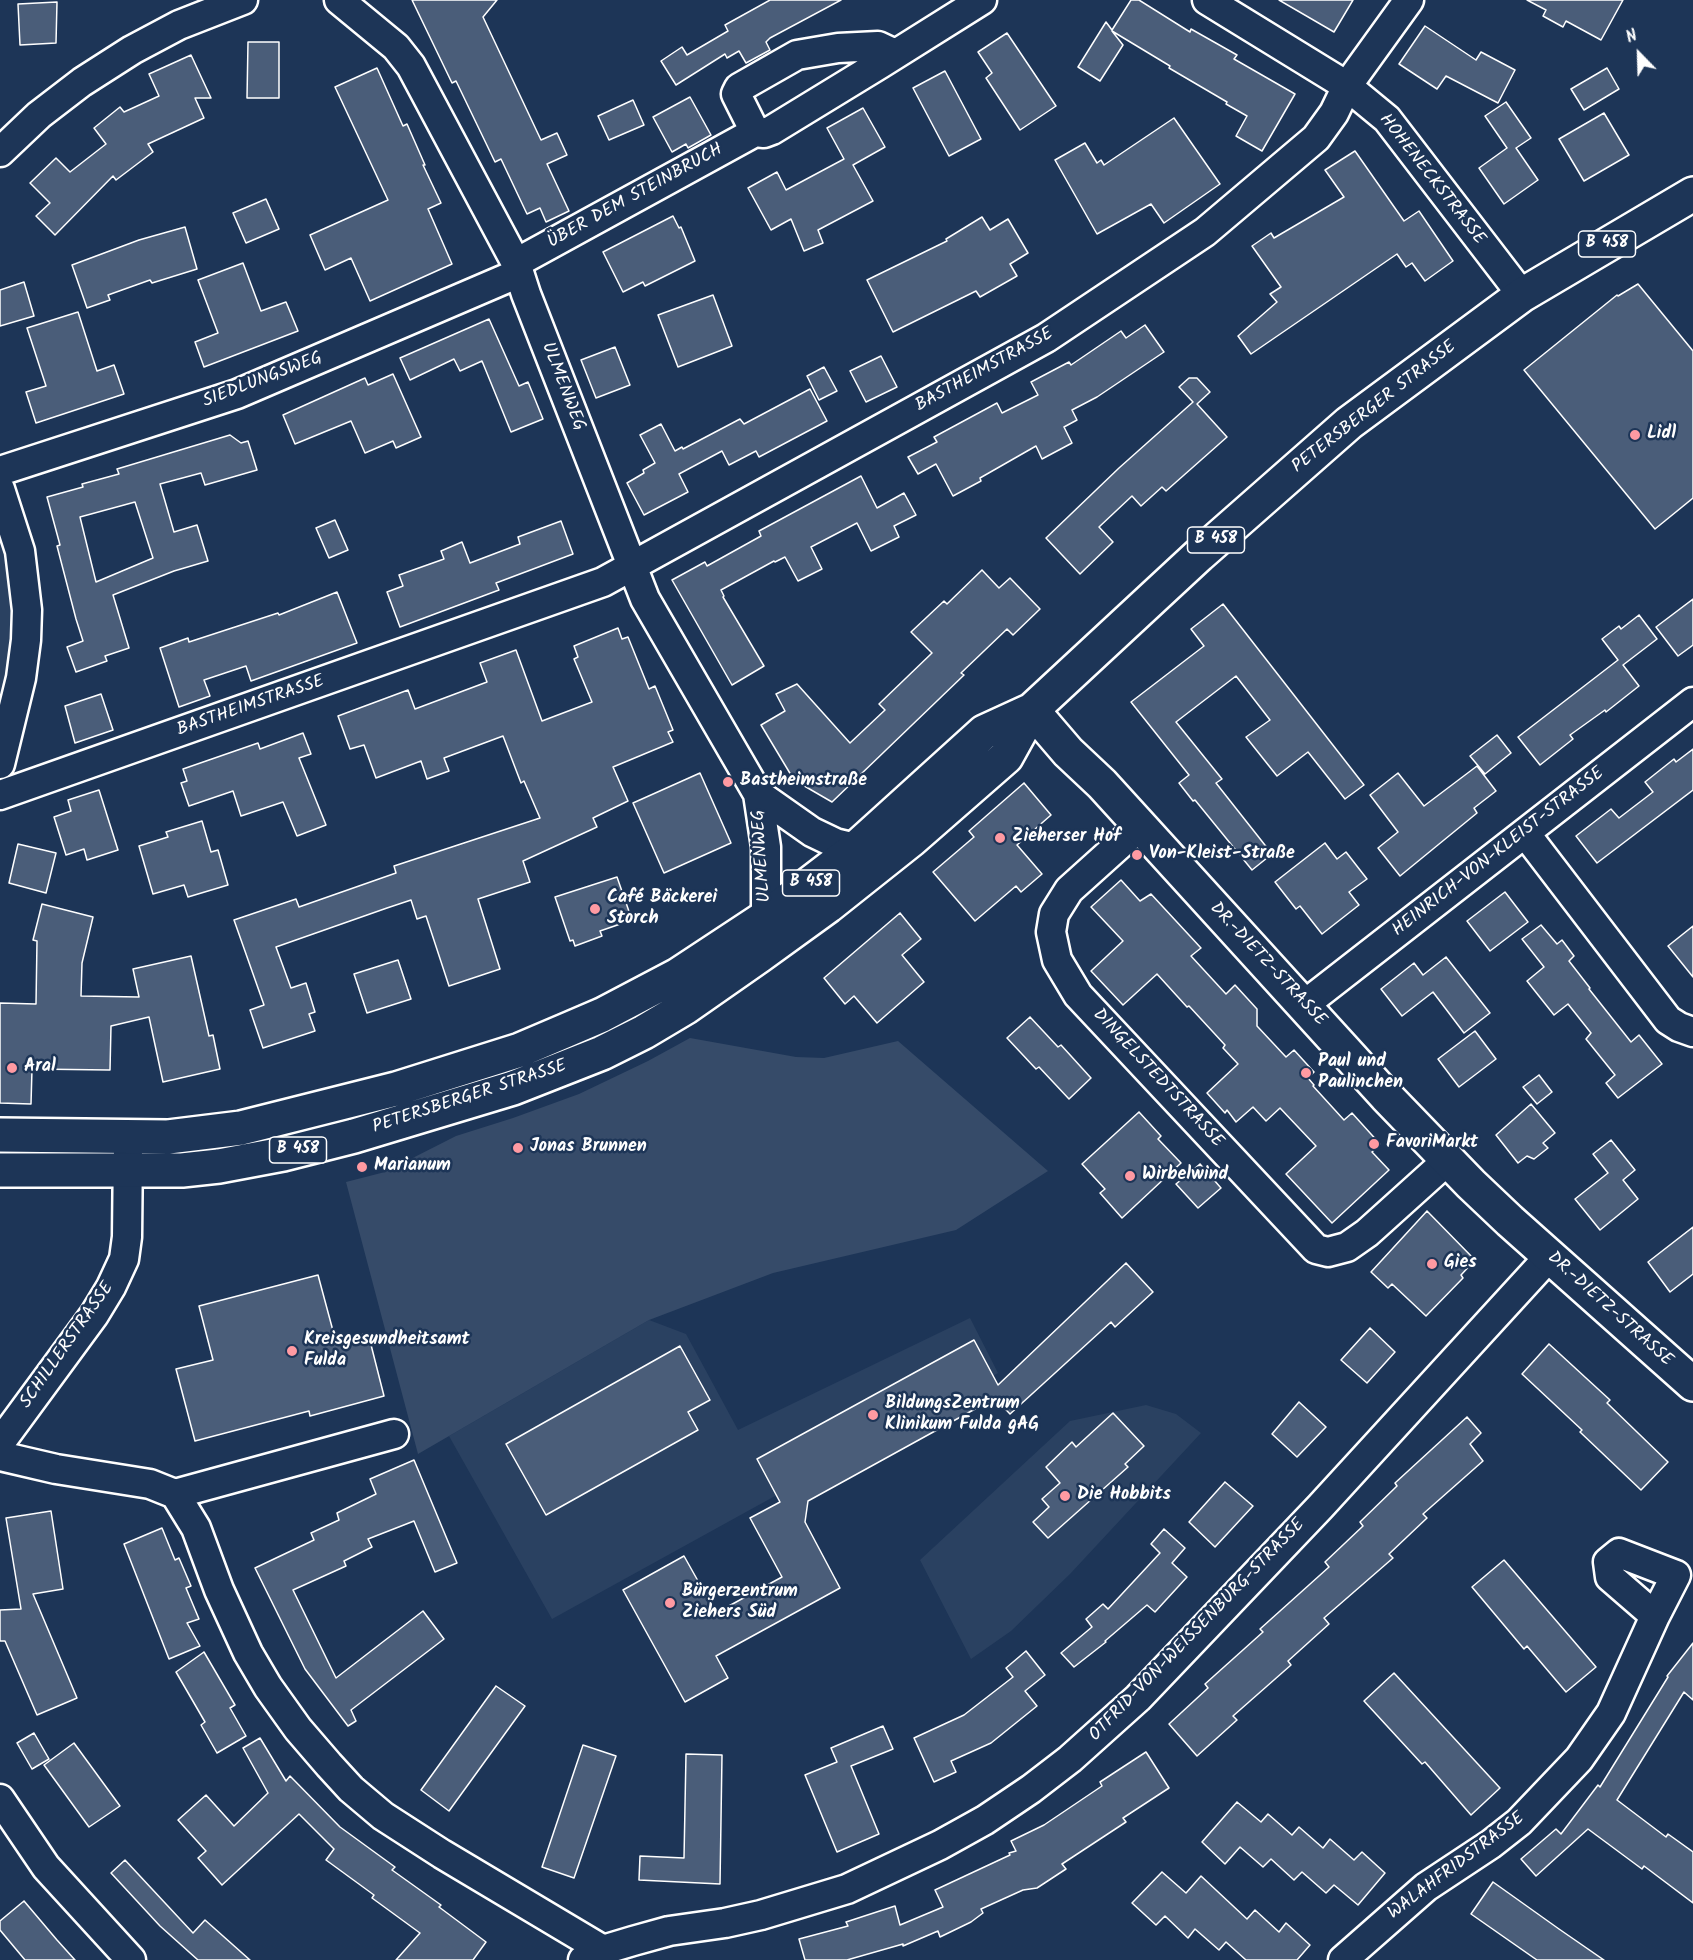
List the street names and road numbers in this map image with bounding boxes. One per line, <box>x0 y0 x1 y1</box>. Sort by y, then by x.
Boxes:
street label: HOHENECKSTRASSE <box>1373 110 1489 250</box>
street label: ÜBER DEM STEINBRUCH <box>545 140 727 254</box>
road number: B 458 <box>1578 231 1636 257</box>
street label: BASTHEIMSTRASSE <box>912 324 1058 418</box>
street label: PETERSBERGER STRASSE <box>1289 337 1461 479</box>
street label: ULMENWEG <box>535 340 589 434</box>
street label: SIEDLUNGSWEG <box>200 348 326 414</box>
road number: B 458 <box>1188 527 1244 553</box>
street label: BASTHEIMSTRASSE <box>175 672 327 742</box>
street label: HEINRICH-VON-KLEIST-STRASSE <box>1389 764 1609 942</box>
street label: ULMENWEG <box>749 809 777 903</box>
road number: B 458 <box>782 870 840 896</box>
street label: DR.-DIETZ-STRASSE <box>1204 899 1330 1031</box>
street label: DINGELSTEDTSTRASSE <box>1087 1005 1227 1153</box>
street label: PETERSBERGER STRASSE <box>370 1056 570 1140</box>
road number: B 458 <box>270 1137 326 1163</box>
street label: DR.-DIETZ-STRASSE <box>1542 1248 1676 1372</box>
street label: SCHILLERSTRASSE <box>16 1279 120 1413</box>
street label: OTFRID-VON-WEISSENBURG-STRASSE <box>1086 1515 1310 1747</box>
street label: WALAHFRIDSTRASSE <box>1385 1809 1529 1925</box>

